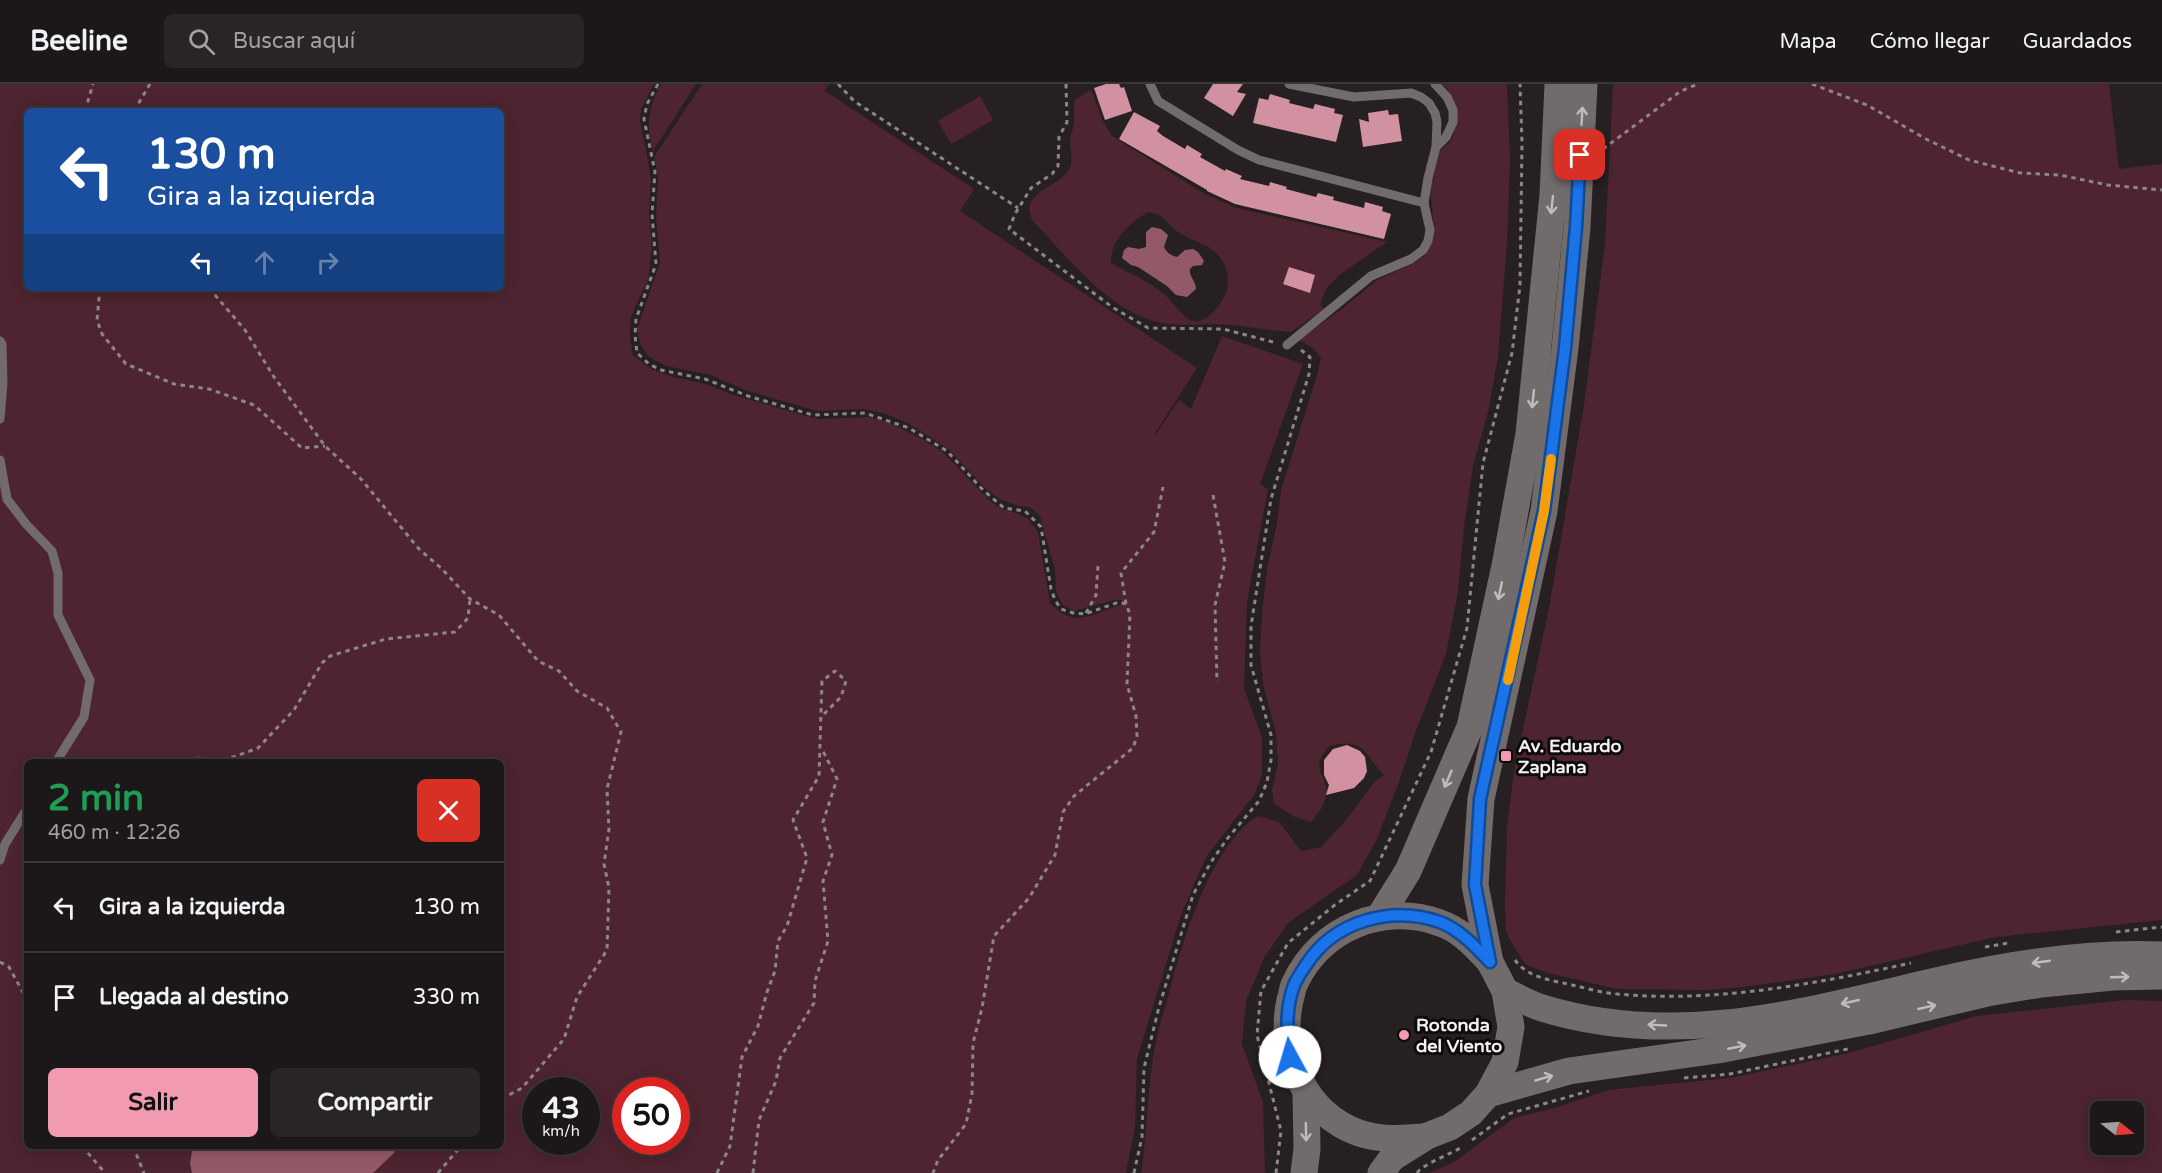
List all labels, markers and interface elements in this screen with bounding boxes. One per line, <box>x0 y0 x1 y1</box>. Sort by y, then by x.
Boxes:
search box <box>164 14 584 68</box>
text: Beeline <box>30 24 128 58</box>
icon: search <box>185 25 218 58</box>
text: Buscar aquí <box>233 28 355 54</box>
text: Mapa <box>1779 29 1837 54</box>
text: Cómo llegar <box>1870 29 1990 54</box>
text: Guardados <box>2023 29 2132 54</box>
one-way arrow <box>1577 106 1588 126</box>
text: 130 m <box>147 129 276 180</box>
pin <box>1554 129 1605 180</box>
icon: left <box>48 132 126 210</box>
icon: arrive <box>1563 138 1596 171</box>
text: Gira a la izquierda <box>147 180 376 213</box>
one-way arrow <box>1546 195 1557 215</box>
icon: left <box>185 246 218 279</box>
icon: ahead <box>248 246 281 279</box>
icon: right <box>311 246 344 279</box>
one-way arrow <box>1527 389 1538 409</box>
one-way arrow <box>1493 582 1505 601</box>
place label: Av. Eduardo Zaplana <box>1518 735 1622 778</box>
marker: Av. Eduardo Zaplana <box>1499 749 1513 763</box>
one-way arrow <box>1442 769 1453 788</box>
text: 2 min <box>48 777 144 820</box>
button: close <box>417 779 480 842</box>
text: 460 m · 12:26 <box>48 821 180 845</box>
icon: left <box>48 891 81 924</box>
text: Gira a la izquierda <box>99 894 285 920</box>
text: 130 m <box>413 894 480 920</box>
one-way arrow <box>2031 956 2051 967</box>
one-way arrow <box>2109 971 2129 982</box>
icon: arrive <box>48 981 81 1014</box>
text: Llegada al destino <box>99 984 289 1010</box>
text: 330 m <box>413 984 480 1010</box>
one-way arrow <box>1841 996 1860 1008</box>
one-way arrow <box>1917 1001 1937 1012</box>
place label: Rotonda del Viento <box>1416 1014 1502 1057</box>
one-way arrow <box>1648 1020 1668 1031</box>
position arrow <box>1258 1025 1322 1089</box>
marker: Rotonda del Viento <box>1397 1028 1411 1042</box>
one-way arrow <box>1726 1041 1746 1052</box>
button: Salir <box>48 1068 258 1137</box>
button: Compartir <box>270 1068 480 1137</box>
one-way arrow <box>1534 1072 1553 1083</box>
speed limit sign: 50 <box>612 1077 690 1155</box>
text: 43 <box>542 1090 580 1127</box>
north arrow <box>2090 1101 2144 1155</box>
map controls <box>2090 1101 2144 1155</box>
text: km/h <box>542 1122 580 1140</box>
one-way arrow <box>1301 1122 1312 1142</box>

